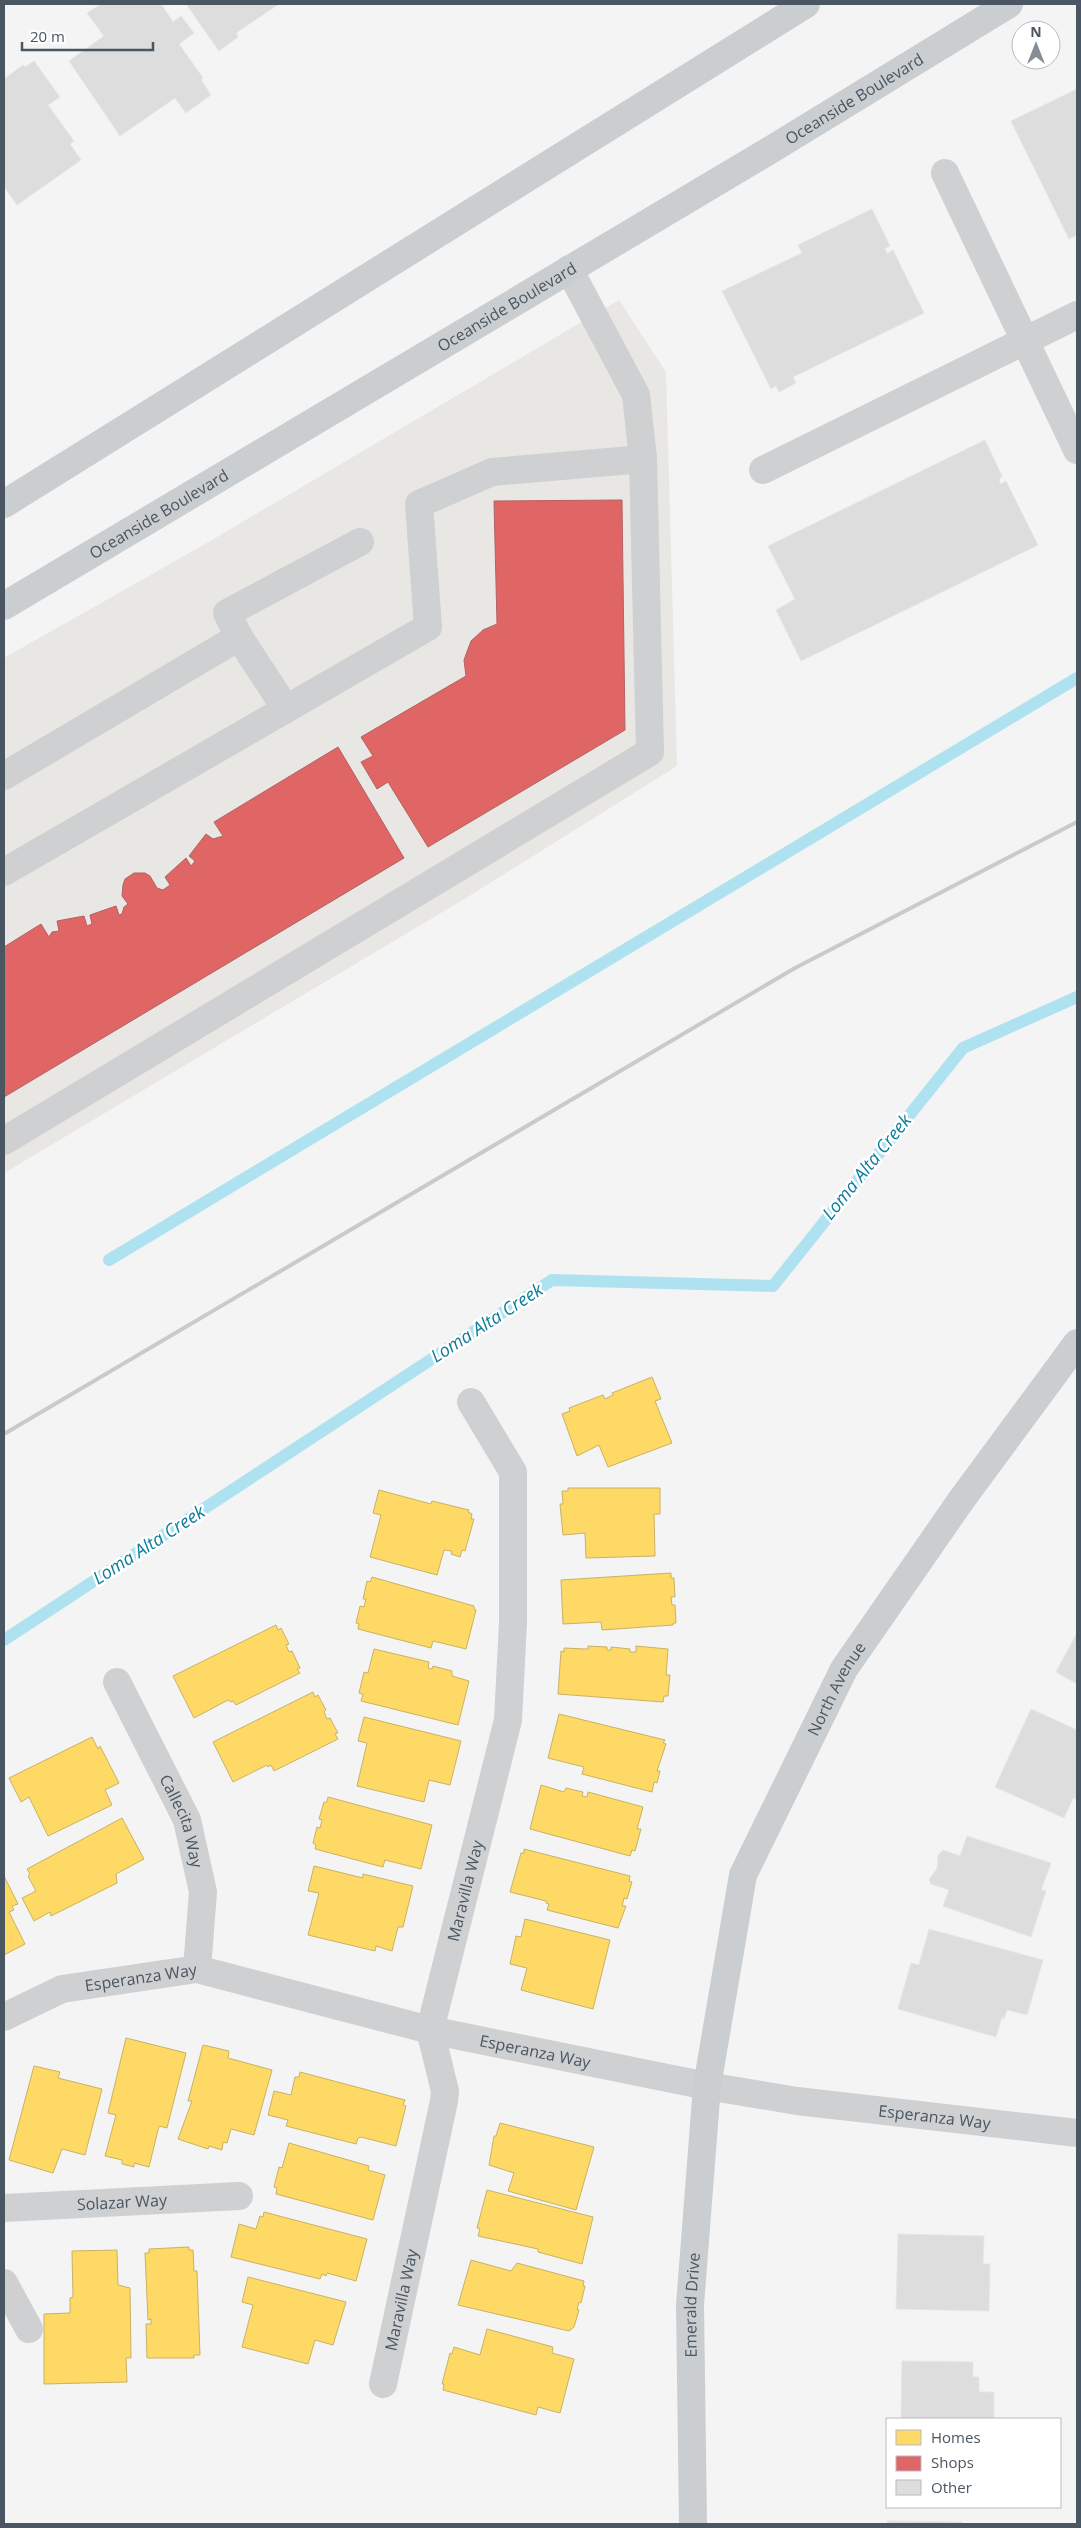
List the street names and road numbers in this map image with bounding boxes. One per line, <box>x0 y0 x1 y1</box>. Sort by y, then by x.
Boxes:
street label: Oceanside Boulevard <box>781 48 927 149</box>
street label: Oceanside Boulevard <box>433 257 580 357</box>
street label: Oceanside Boulevard <box>85 464 232 564</box>
street label: North Avenue <box>802 1638 871 1739</box>
street label: Callecita Way <box>155 1771 208 1871</box>
street label: Maravilla Way <box>442 1837 489 1944</box>
street label: Esperanza Way <box>83 1958 199 1996</box>
street label: Esperanza Way <box>478 2029 594 2073</box>
street label: Esperanza Way <box>877 2099 993 2134</box>
street label: Solazar Way <box>76 2189 168 2215</box>
street label: Maravilla Way <box>379 2246 423 2353</box>
street label: Emerald Drive <box>679 2252 705 2358</box>

